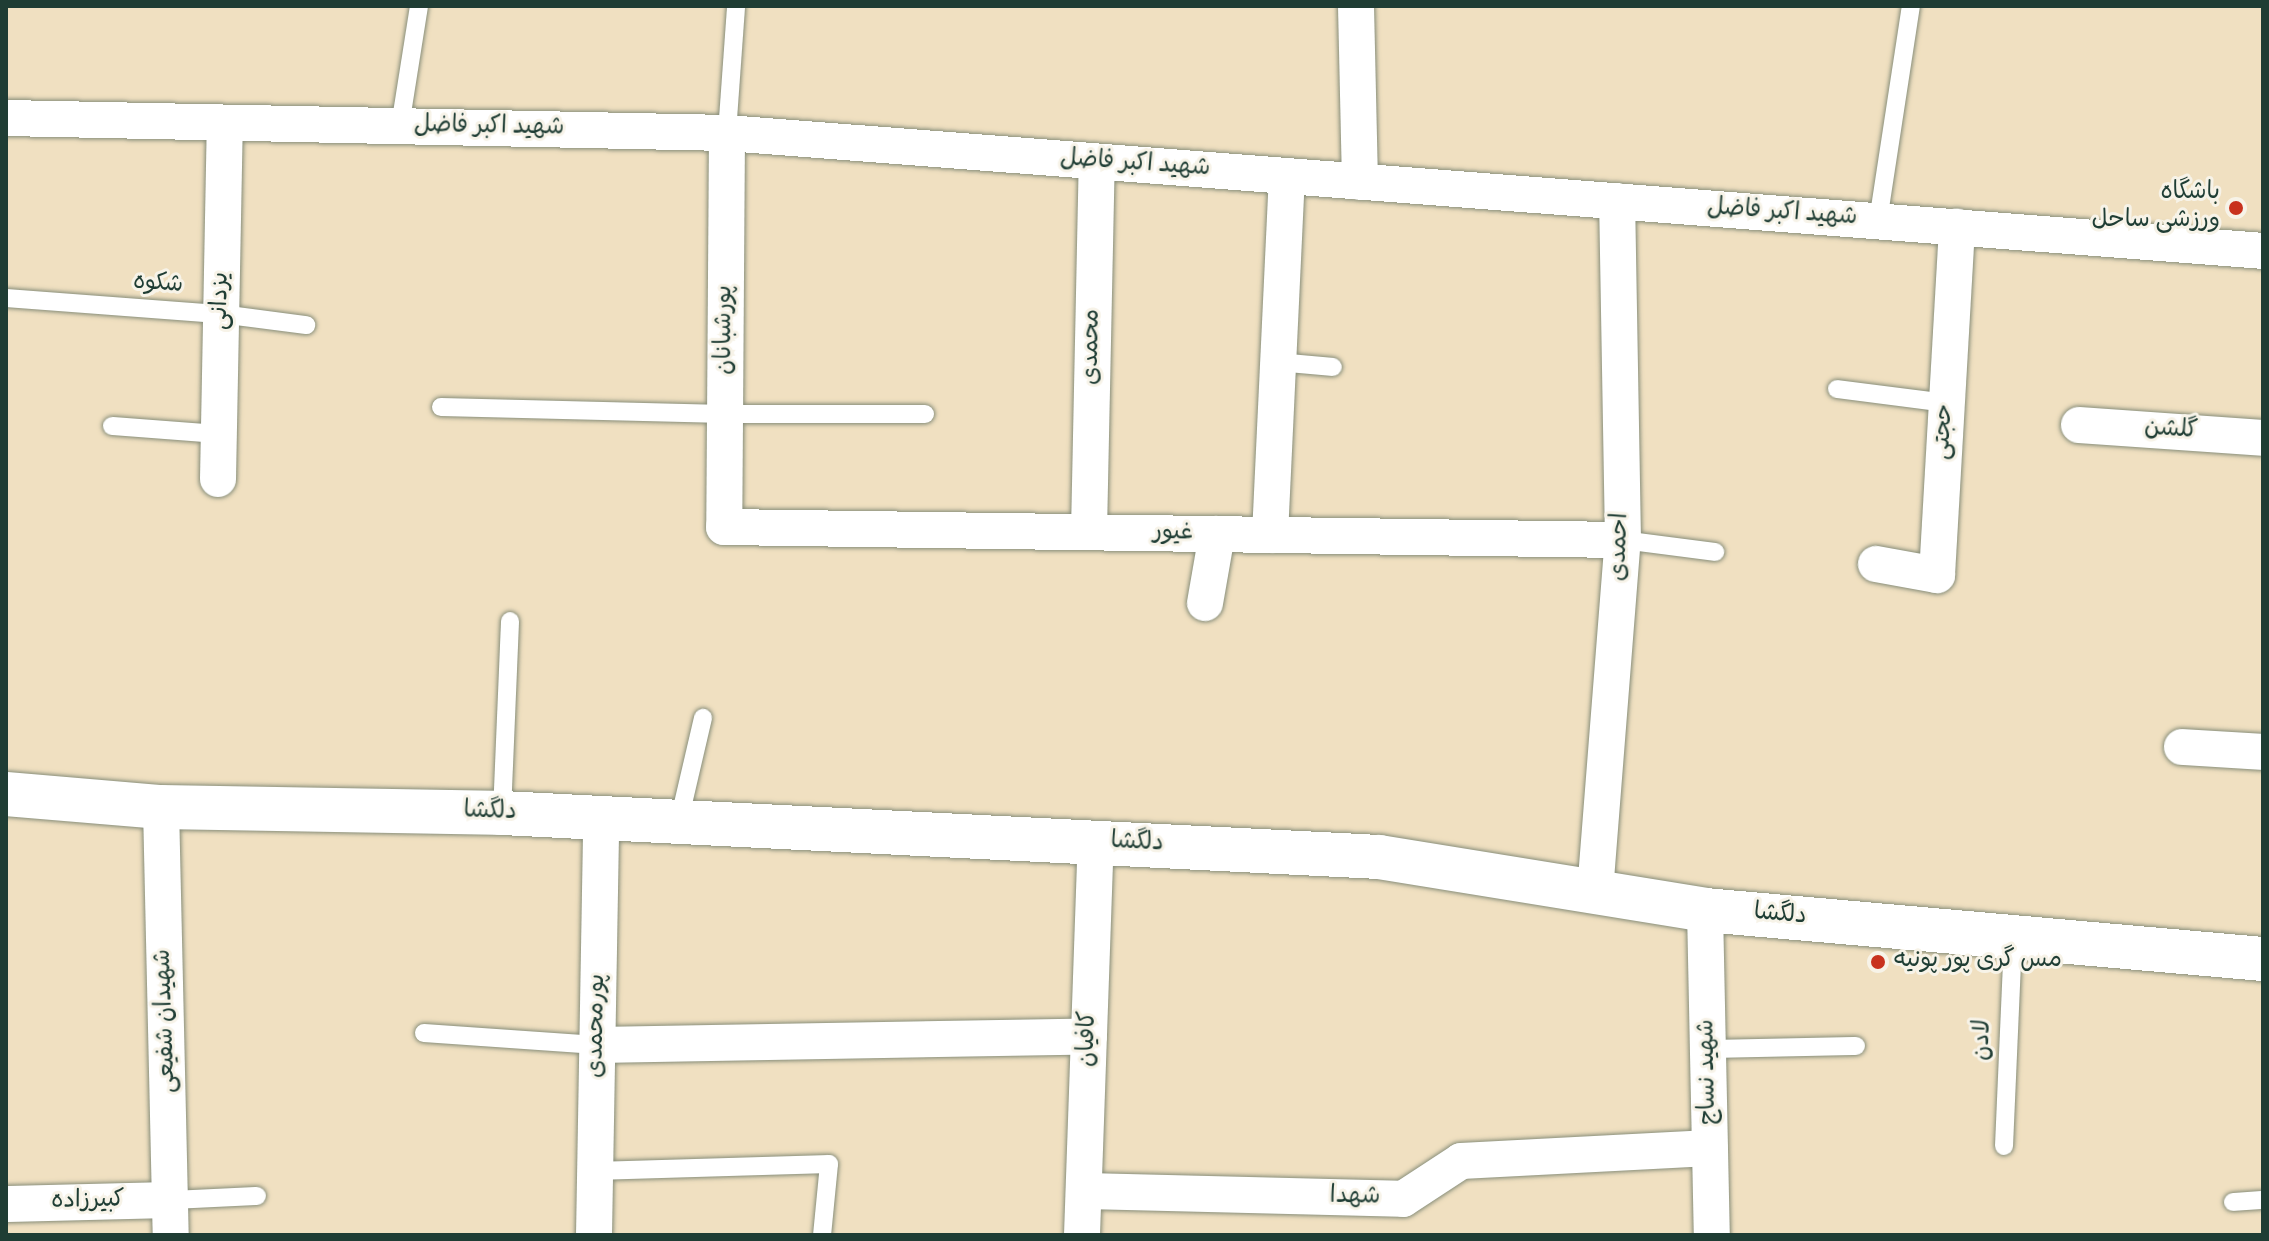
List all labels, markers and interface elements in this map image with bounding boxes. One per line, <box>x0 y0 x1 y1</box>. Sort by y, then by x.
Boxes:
street label: شهید اکبر فاضل <box>414 112 564 144</box>
street label: شهید اکبر فاضل <box>1059 145 1211 185</box>
place label: باشگاه ورزشی ساحل <box>2092 180 2220 236</box>
street label: شهید اکبر فاضل <box>1706 194 1858 234</box>
marker: باشگاه ورزشی ساحل <box>2227 199 2245 217</box>
street label: شکوه <box>132 269 184 301</box>
street label: یزدانی <box>207 272 237 330</box>
street label: پورشبانان <box>712 285 740 375</box>
street label: محمدی <box>1078 309 1108 385</box>
street label: حجتی <box>1929 403 1961 461</box>
street label: گلشن <box>2143 415 2199 447</box>
street label: احمدی <box>1605 512 1637 582</box>
street label: غیور <box>1153 519 1193 549</box>
street label: دلگشا <box>463 798 517 828</box>
street label: دلگشا <box>1110 828 1164 860</box>
street label: دلگشا <box>1752 899 1808 933</box>
street label: شهیدان شفیعی <box>150 948 184 1094</box>
place label: مس گری پور پونیه <box>1894 948 2062 976</box>
marker: مس گری پور پونیه <box>1869 953 1887 971</box>
street label: پورمحمدی <box>583 974 613 1078</box>
street label: کافیان <box>1074 1010 1104 1068</box>
street label: شهید نساج <box>1694 1019 1724 1125</box>
street label: لادن <box>1969 1019 1999 1061</box>
street label: شهدا <box>1330 1183 1380 1213</box>
street label: کبیرزاده <box>51 1187 125 1217</box>

